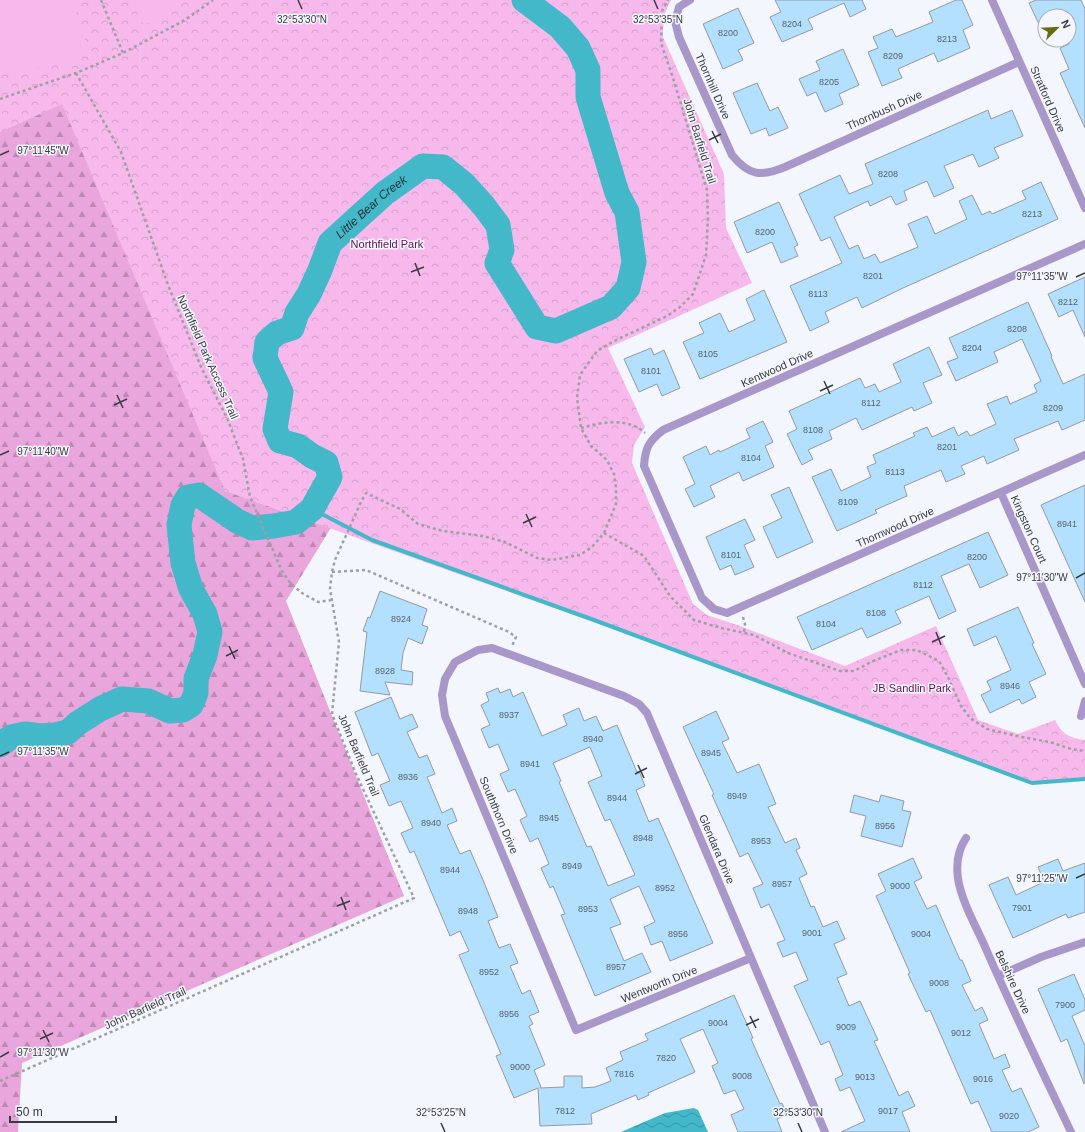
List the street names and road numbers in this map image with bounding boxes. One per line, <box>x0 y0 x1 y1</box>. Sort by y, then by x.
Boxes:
street label: Thornhill Drive <box>693 51 733 121</box>
street label: Stratford Drive <box>1028 64 1068 134</box>
street label: Thornbush Drive <box>844 88 924 132</box>
street label: John Barfield Trail <box>681 97 719 185</box>
street label: Northfield Park Access Trail <box>175 293 241 421</box>
street label: Kentwood Drive <box>739 347 815 389</box>
street label: Kingston Court <box>1009 493 1049 565</box>
street label: Thornwood Drive <box>854 504 936 550</box>
street label: John Barfield Trail <box>336 712 382 798</box>
street label: Souththorn Drive <box>477 775 521 855</box>
street label: Glendara Drive <box>697 813 737 885</box>
street label: Belshire Drive <box>993 948 1033 1016</box>
street label: Wentworth Drive <box>619 963 699 1005</box>
street label: John Barfield Trail <box>102 985 188 1031</box>

